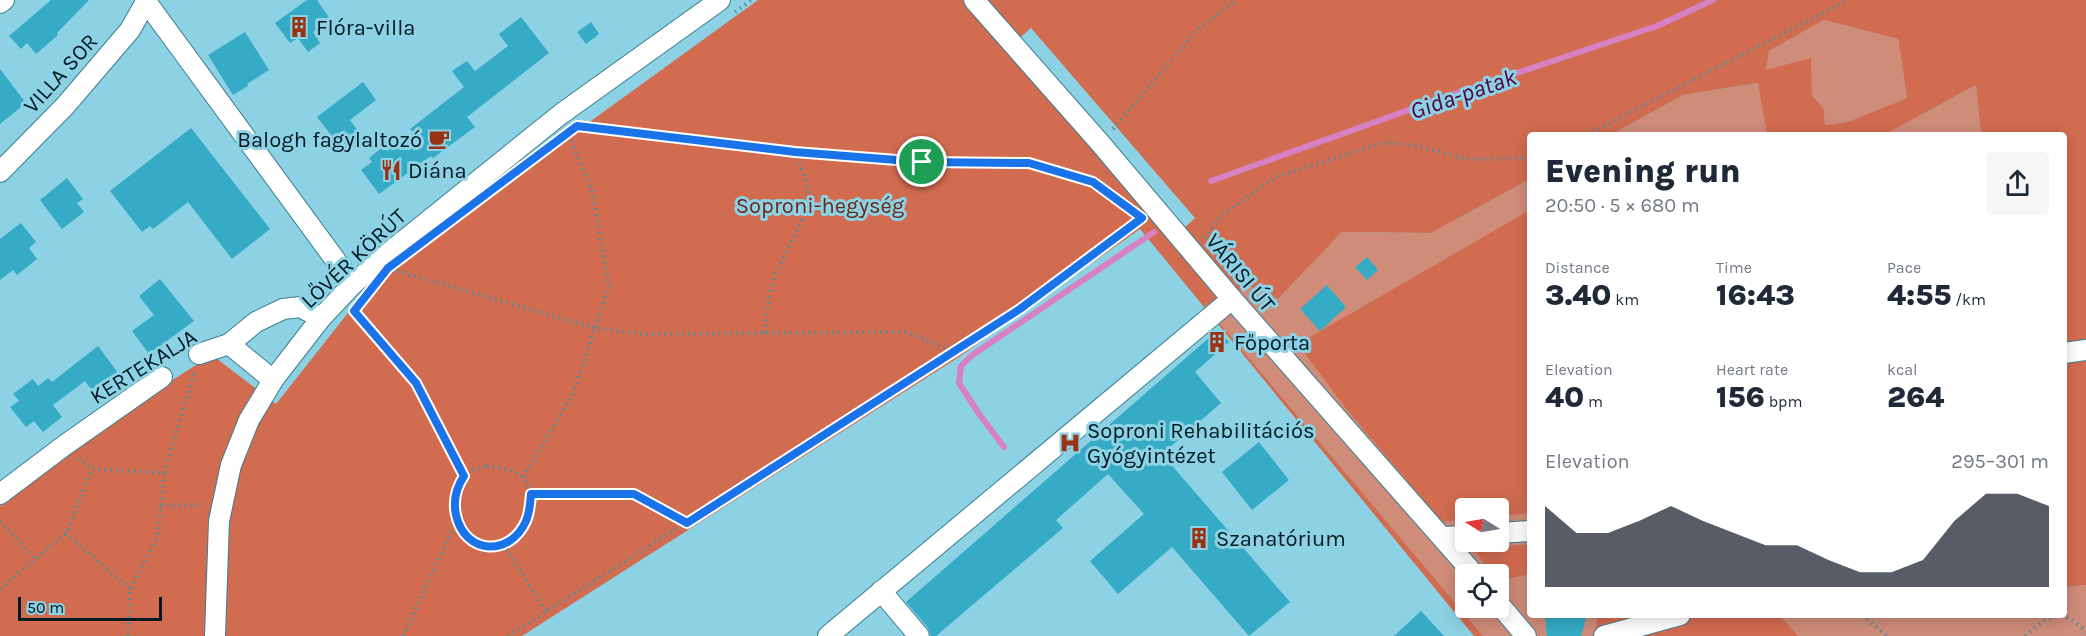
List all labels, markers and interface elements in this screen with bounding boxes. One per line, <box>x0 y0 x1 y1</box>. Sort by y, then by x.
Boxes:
building icon: Flóra-villa <box>287 15 311 39</box>
place label: Flóra-villa <box>316 15 415 41</box>
street label: VILLA SOR <box>18 29 103 119</box>
water label: Gida-patak <box>1406 63 1520 125</box>
place label: Balogh fagylaltozó <box>237 127 422 153</box>
cafe icon: Balogh fagylaltozó <box>427 127 451 151</box>
pin <box>896 136 947 187</box>
icon: arrive <box>905 145 938 178</box>
text: Evening run <box>1545 152 1741 190</box>
button: share <box>1986 152 2049 215</box>
restaurant icon: Diána <box>379 158 403 182</box>
place label: Diána <box>408 158 467 184</box>
park label: Soproni-hegység <box>736 193 905 219</box>
text: 20:50 · 5 × 680 m <box>1545 194 1700 217</box>
street label: LŐVÉR KÖRÚT <box>295 203 412 314</box>
street label: VÁRISI ÚT <box>1200 228 1281 317</box>
text: Distance <box>1545 258 1610 277</box>
text: Time <box>1716 258 1752 277</box>
text: Pace <box>1887 258 1921 277</box>
text: 3.40 <box>1545 277 1611 313</box>
text: 16:43 <box>1716 277 1795 313</box>
text: 4:55 <box>1887 277 1951 313</box>
text: km <box>1611 290 1639 309</box>
text: /km <box>1951 290 1986 309</box>
street label: KERTEKALJA <box>85 324 202 410</box>
building icon: Főporta <box>1205 330 1229 354</box>
place label: Főporta <box>1234 330 1310 356</box>
text: Elevation <box>1545 360 1613 379</box>
text: Heart rate <box>1716 360 1788 379</box>
text: kcal <box>1887 360 1918 379</box>
text: 40 <box>1545 379 1584 415</box>
text: 156 <box>1716 379 1765 415</box>
text: 264 <box>1887 379 1944 415</box>
text: m <box>1584 392 1603 411</box>
text: bpm <box>1765 392 1802 411</box>
place label: Soproni Rehabilitációs Gyógyintézet <box>1087 418 1315 469</box>
hospital icon: Soproni Rehabilitációs Gyógyintézet <box>1058 431 1082 455</box>
text: Elevation <box>1545 450 1630 473</box>
text: 295–301 m <box>1951 450 2049 473</box>
north arrow <box>1455 498 1509 552</box>
map controls <box>1455 498 1509 618</box>
building icon: Szanatórium <box>1187 526 1211 550</box>
place label: Szanatórium <box>1216 526 1346 552</box>
button: locate <box>1455 564 1509 618</box>
scale bar <box>18 594 162 622</box>
text: 50 m <box>27 598 64 617</box>

